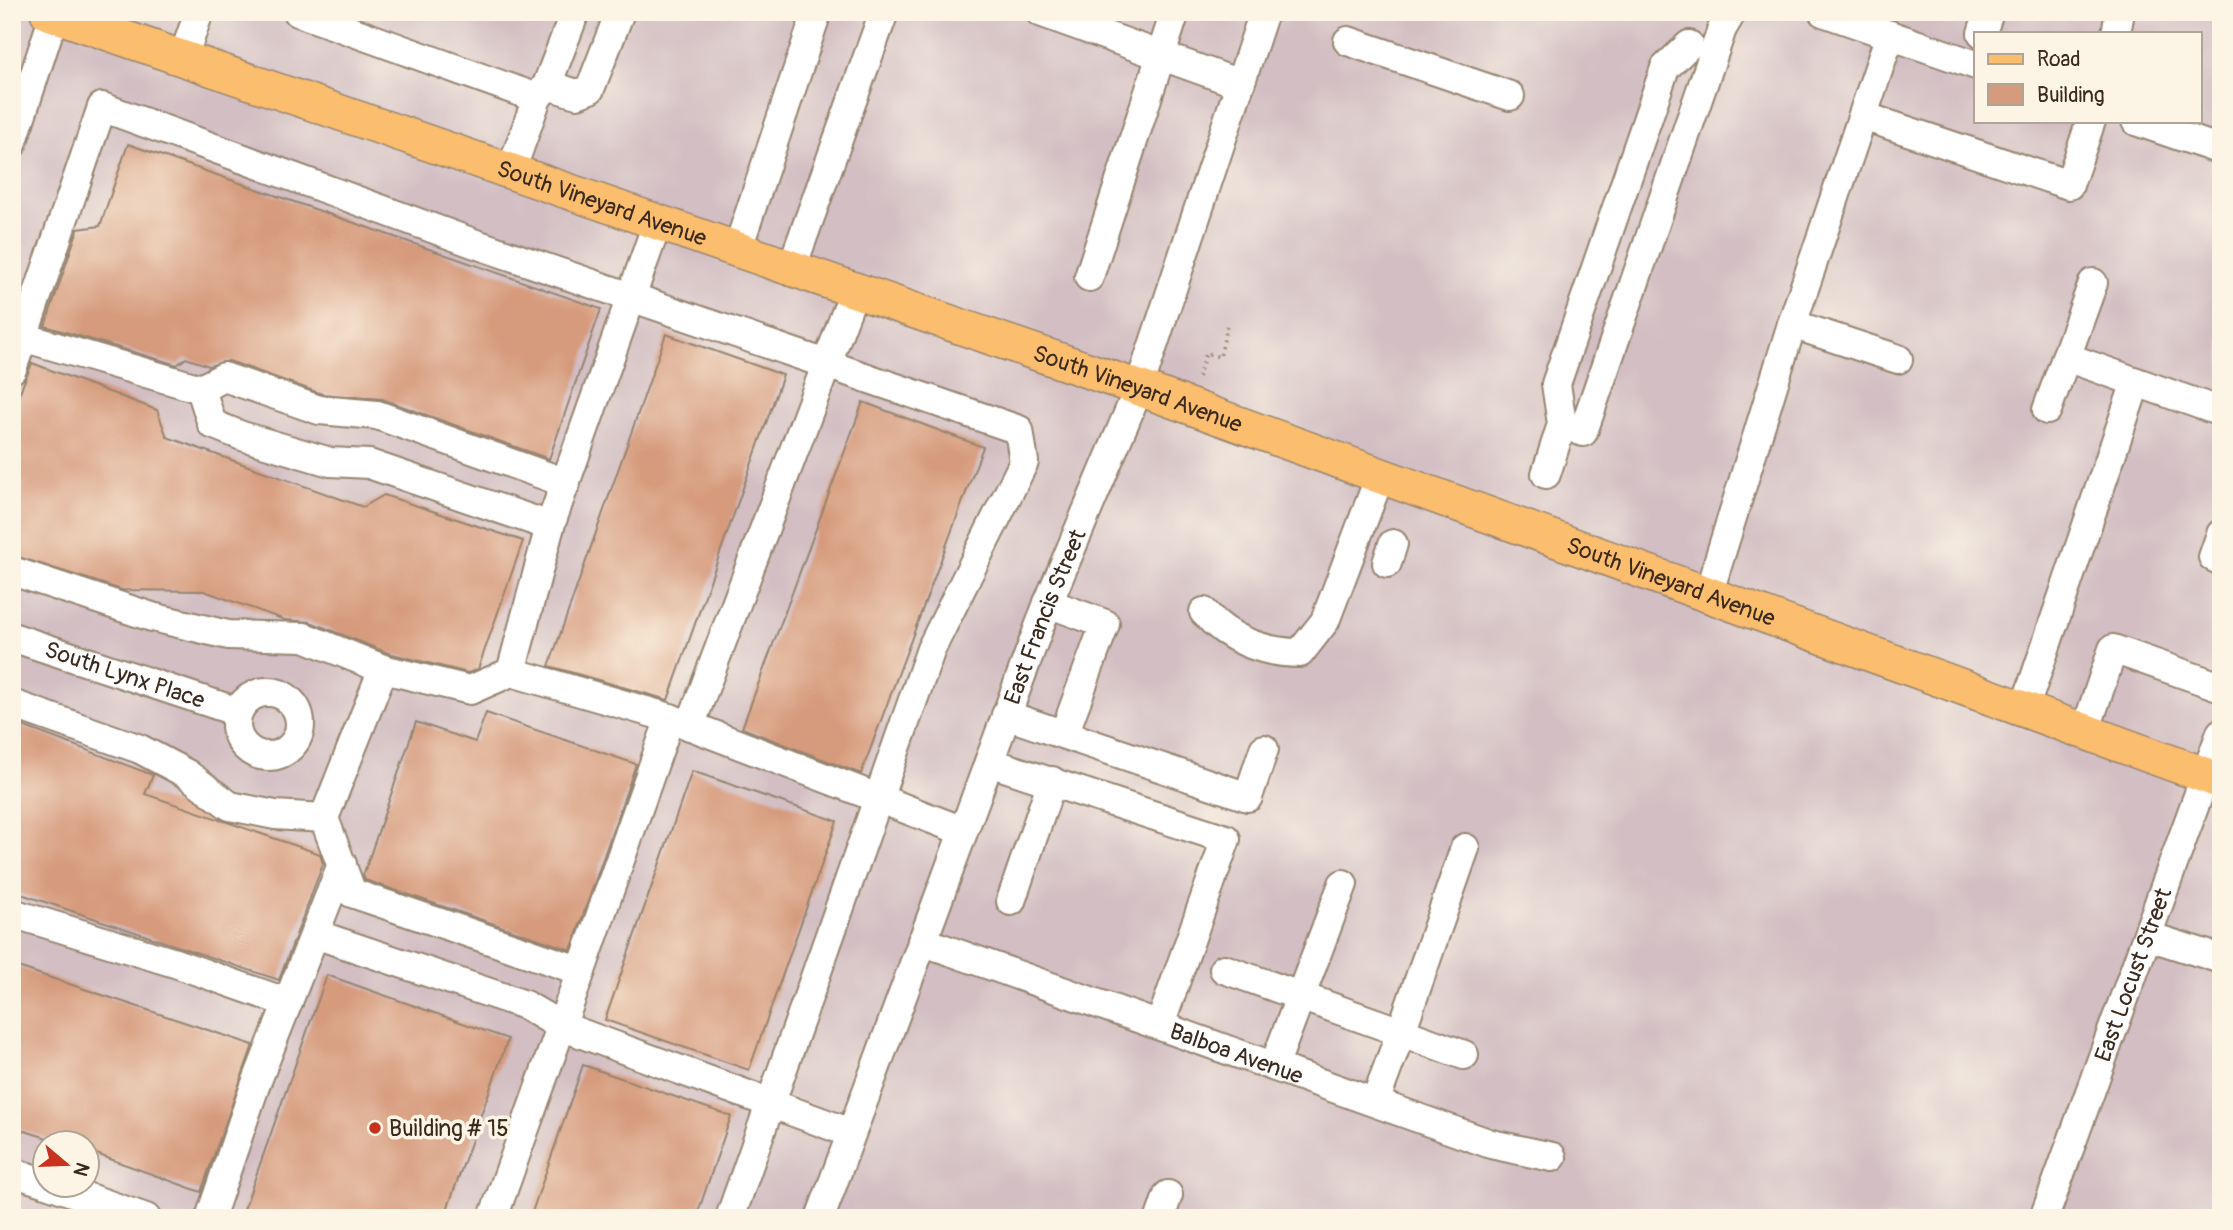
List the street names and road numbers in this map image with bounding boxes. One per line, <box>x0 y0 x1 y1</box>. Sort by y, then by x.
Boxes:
street label: South Vineyard Avenue <box>493 153 711 253</box>
street label: South Vineyard Avenue <box>1029 338 1247 439</box>
street label: East Francis Street <box>997 524 1092 708</box>
street label: South Vineyard Avenue <box>1563 530 1780 633</box>
street label: South Lynx Place <box>41 634 209 715</box>
street label: East Locust Street <box>2088 883 2178 1066</box>
street label: Balboa Avenue <box>1166 1016 1308 1091</box>

